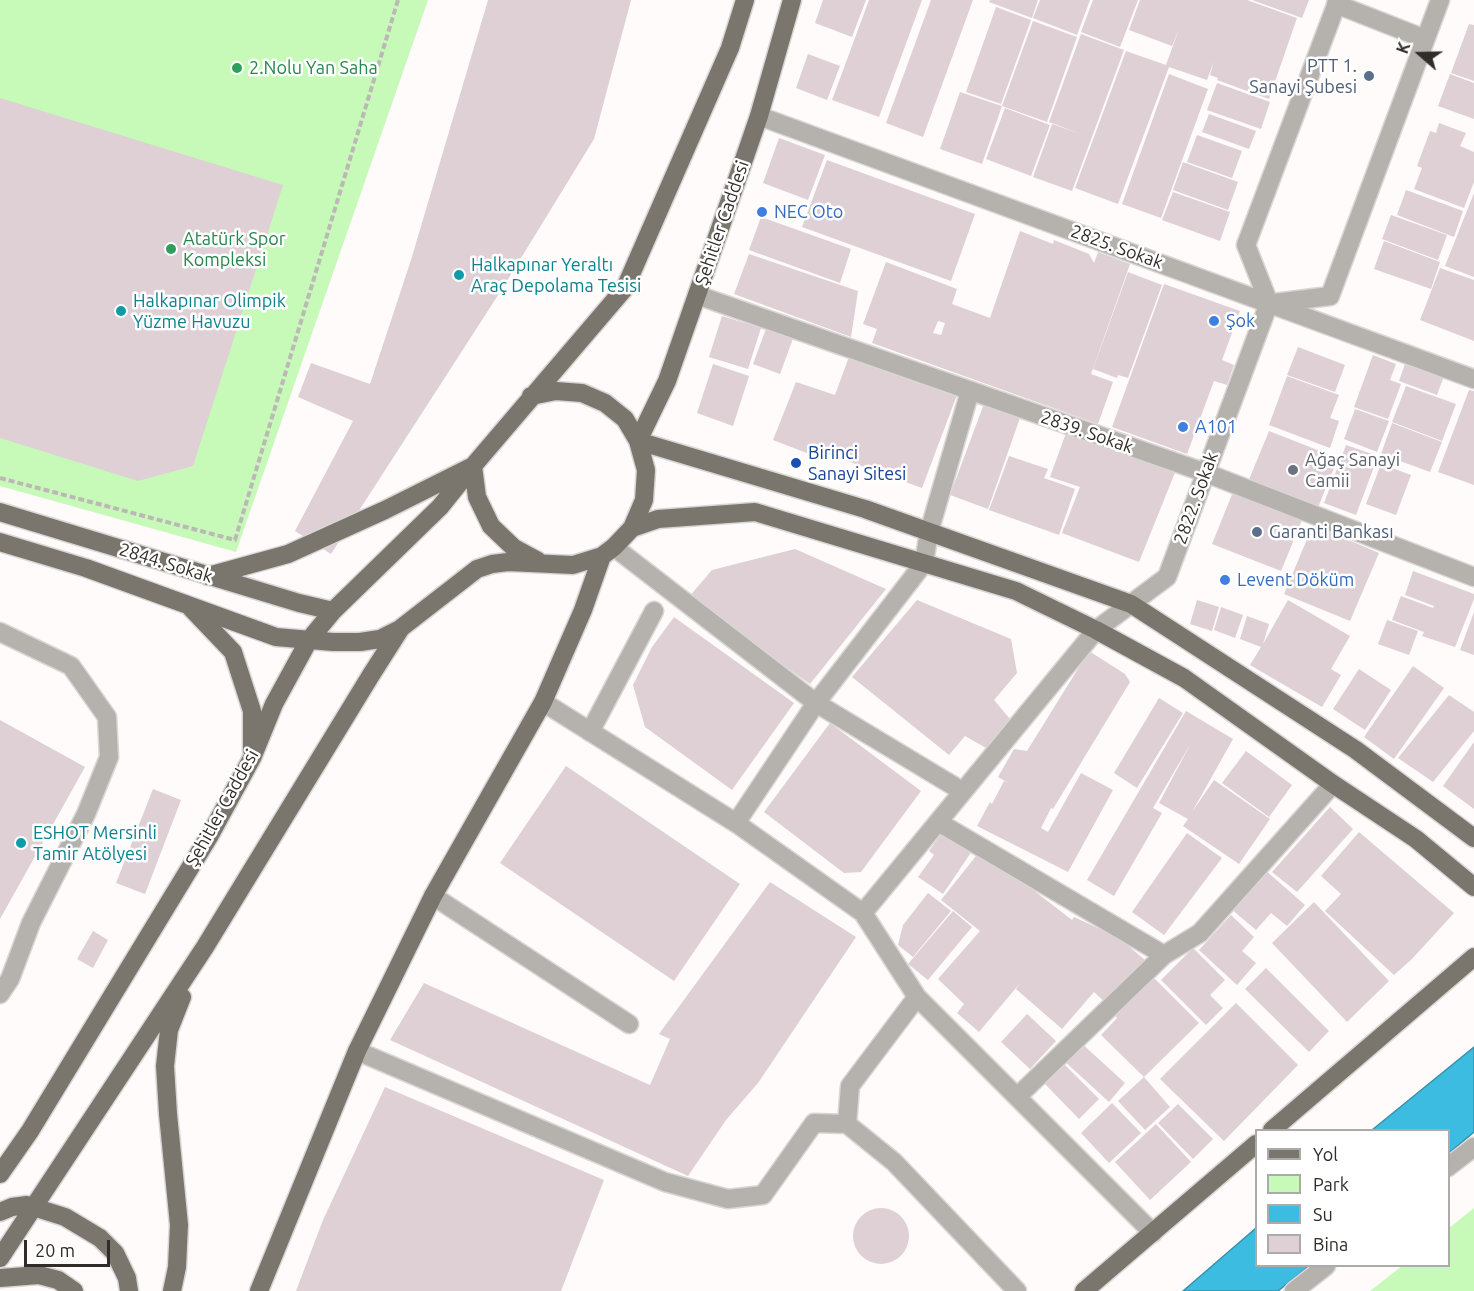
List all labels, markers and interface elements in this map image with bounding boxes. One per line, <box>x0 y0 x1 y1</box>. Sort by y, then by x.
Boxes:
north arrow <box>1390 24 1450 84</box>
text: K <box>1393 40 1413 56</box>
place label: PTT 1. Sanayi Şubesi <box>1249 55 1357 98</box>
place label: 2.Nolu Yan Saha <box>249 57 378 79</box>
marker: 2.Nolu Yan Saha <box>230 61 244 75</box>
marker: PTT 1. Sanayi Şubesi <box>1362 69 1376 83</box>
street label: Şehitler Caddesi <box>691 158 753 288</box>
place label: NEC Oto <box>774 201 843 223</box>
marker: NEC Oto <box>755 205 769 219</box>
street label: 2825. Sokak <box>1068 220 1166 274</box>
place label: Atatürk Spor Kompleksi <box>183 228 286 270</box>
marker: Atatürk Spor Kompleksi <box>164 242 178 256</box>
place label: Halkapınar Yeraltı Araç Depolama Tesisi <box>471 254 641 296</box>
marker: Halkapınar Yeraltı Araç Depolama Tesisi <box>452 268 466 282</box>
place label: Halkapınar Olimpik Yüzme Havuzu <box>133 290 286 332</box>
marker: Halkapınar Olimpik Yüzme Havuzu <box>114 304 128 318</box>
place label: Şok <box>1226 310 1255 332</box>
marker: Şok <box>1207 314 1221 328</box>
street label: 2839. Sokak <box>1038 406 1136 458</box>
place label: A101 <box>1195 416 1237 438</box>
marker: A101 <box>1176 420 1190 434</box>
place label: Birinci Sanayi Sitesi <box>808 442 906 484</box>
street label: 2822. Sokak <box>1169 449 1223 547</box>
place label: Ağaç Sanayi Camii <box>1305 449 1400 492</box>
marker: Birinci Sanayi Sitesi <box>789 456 803 470</box>
marker: Ağaç Sanayi Camii <box>1286 463 1300 477</box>
place label: Garanti Bankası <box>1269 521 1394 543</box>
marker: Garanti Bankası <box>1250 525 1264 539</box>
street label: 2844. Sokak <box>117 539 215 587</box>
place label: Levent Döküm <box>1237 569 1354 591</box>
marker: Levent Döküm <box>1218 573 1232 587</box>
street label: Şehitler Caddesi <box>181 746 263 870</box>
place label: ESHOT Mersinli Tamir Atölyesi <box>33 822 157 864</box>
marker: ESHOT Mersinli Tamir Atölyesi <box>14 836 28 850</box>
legend <box>1255 1129 1450 1267</box>
text: Yol <box>1313 1144 1338 1164</box>
text: Park <box>1313 1174 1349 1194</box>
text: Su <box>1313 1204 1333 1224</box>
scale bar <box>27 1228 112 1266</box>
text: Bina <box>1313 1234 1348 1254</box>
text: 20 m <box>35 1240 75 1260</box>

